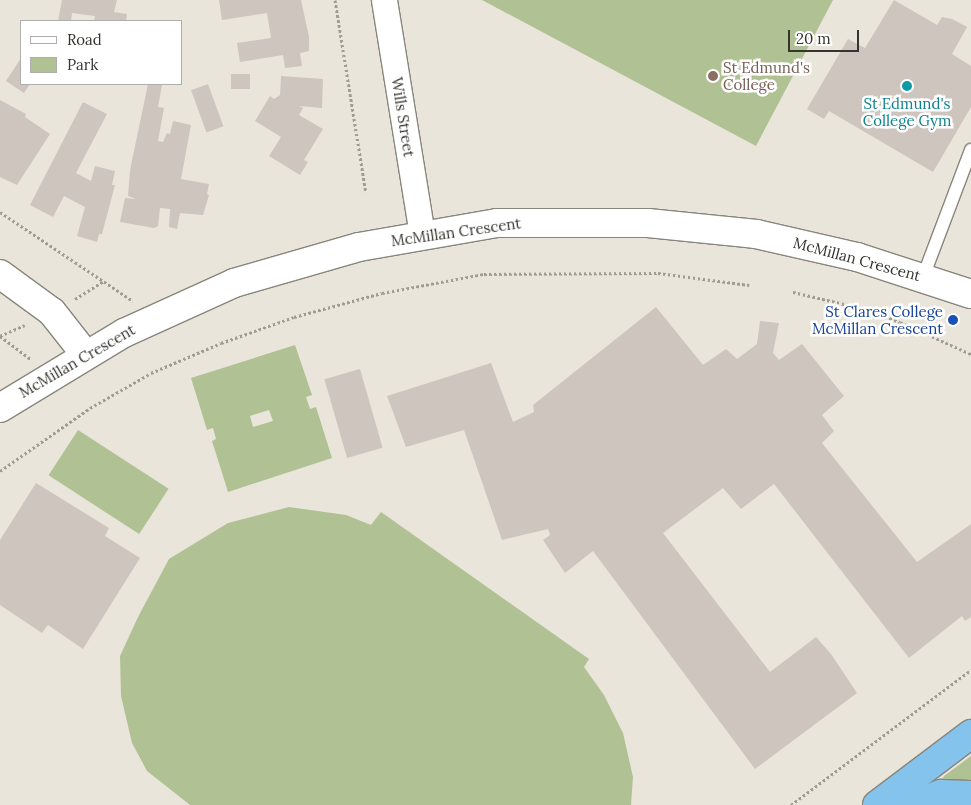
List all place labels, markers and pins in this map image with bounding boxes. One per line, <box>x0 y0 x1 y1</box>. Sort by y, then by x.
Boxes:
place label: St Edmund's College <box>723 58 810 93</box>
marker: St Edmund's College <box>707 70 719 82</box>
marker: St Edmund's College Gym <box>901 80 913 92</box>
place label: St Edmund's College Gym <box>863 94 951 129</box>
place label: St Clares College McMillan Crescent <box>812 302 943 337</box>
marker: St Clares College McMillan Crescent <box>947 314 959 326</box>

